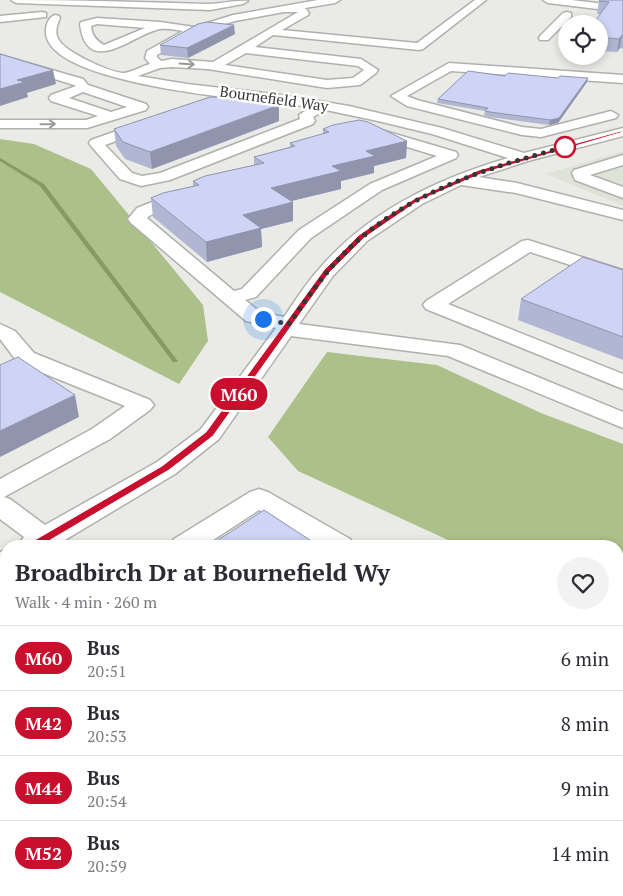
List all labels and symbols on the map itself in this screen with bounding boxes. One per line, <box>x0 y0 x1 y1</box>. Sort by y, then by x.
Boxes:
one-way arrow <box>178 59 194 68</box>
street label: Bournefield Way <box>218 80 330 116</box>
one-way arrow <box>40 120 56 129</box>
unlabelled marker <box>554 136 576 158</box>
your location <box>251 307 276 332</box>
line badge: M60 <box>210 378 268 410</box>

